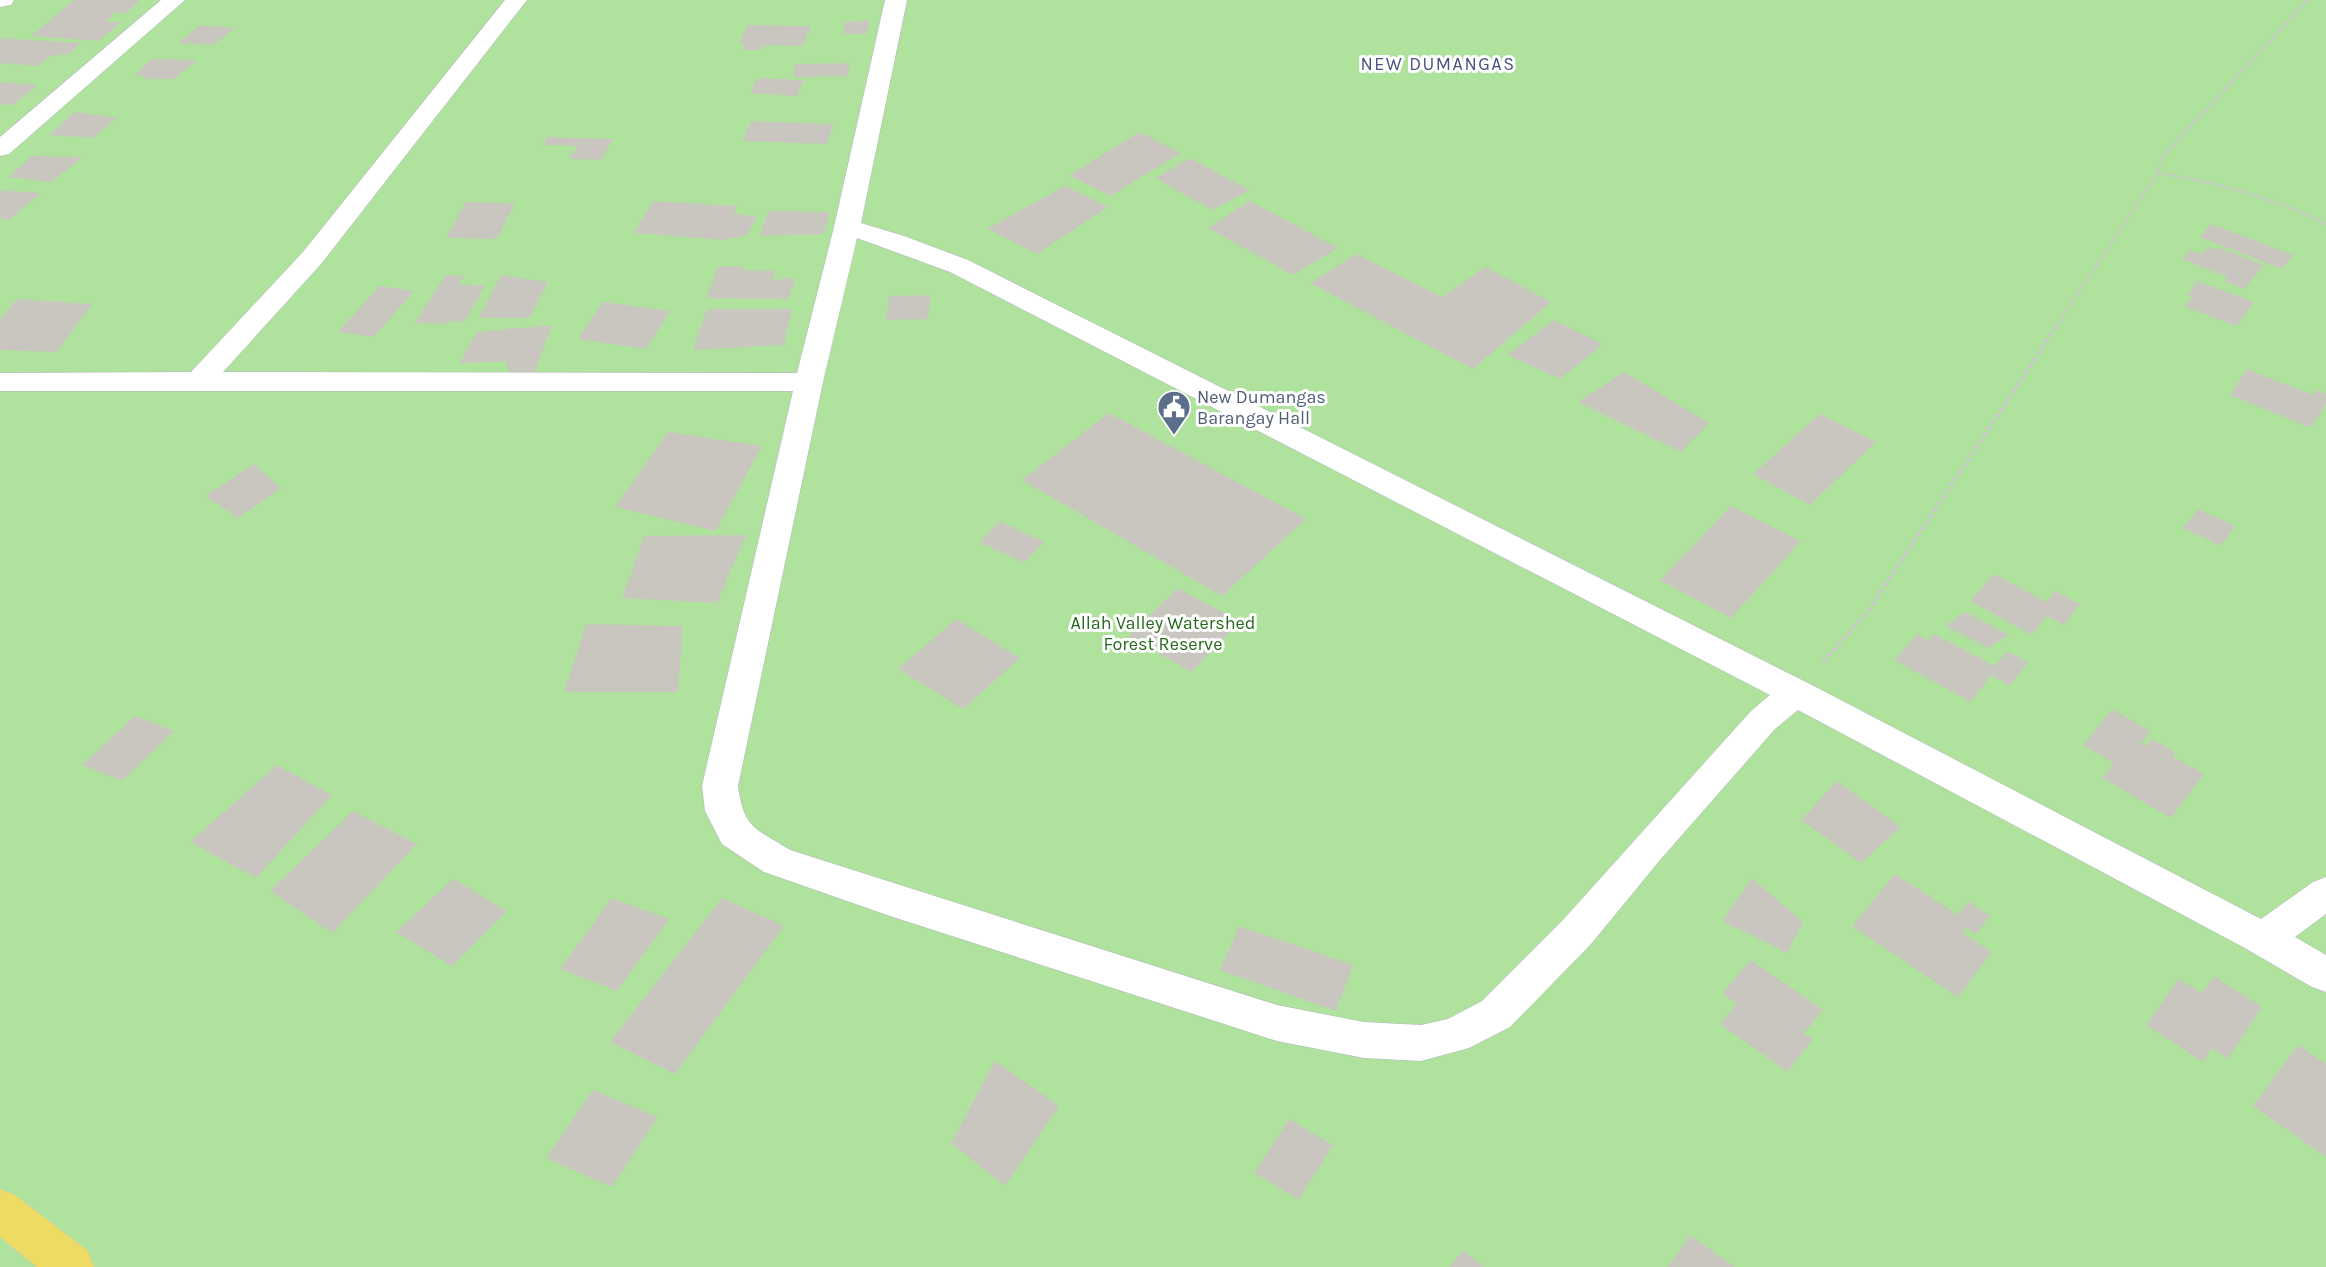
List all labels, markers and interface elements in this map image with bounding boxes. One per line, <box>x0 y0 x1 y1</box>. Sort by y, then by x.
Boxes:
district label: NEW DUMANGAS <box>1360 53 1516 75</box>
place label: New Dumangas Barangay Hall <box>1197 386 1326 429</box>
public building icon: New Dumangas Barangay Hall <box>1156 389 1192 436</box>
park label: Allah Valley Watershed Forest Reserve <box>1070 612 1256 655</box>

